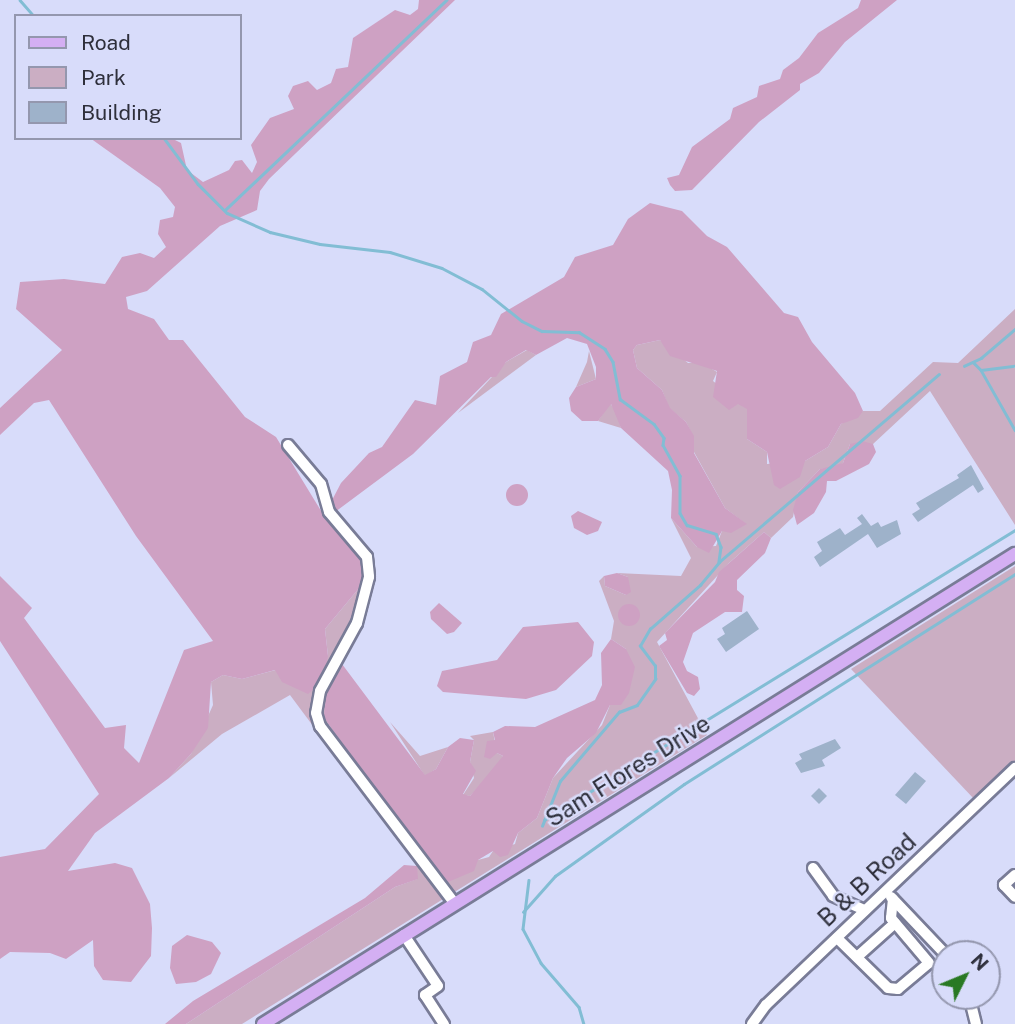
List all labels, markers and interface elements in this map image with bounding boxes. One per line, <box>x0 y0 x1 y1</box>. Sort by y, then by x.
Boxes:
legend <box>14 14 242 140</box>
text: Road <box>81 30 131 55</box>
text: Park <box>81 65 126 90</box>
text: Building <box>81 100 162 125</box>
street label: Sam Flores Drive <box>540 709 716 833</box>
street label: B & B Road <box>812 827 922 933</box>
north arrow <box>931 940 1001 1010</box>
text: N <box>967 949 993 975</box>

